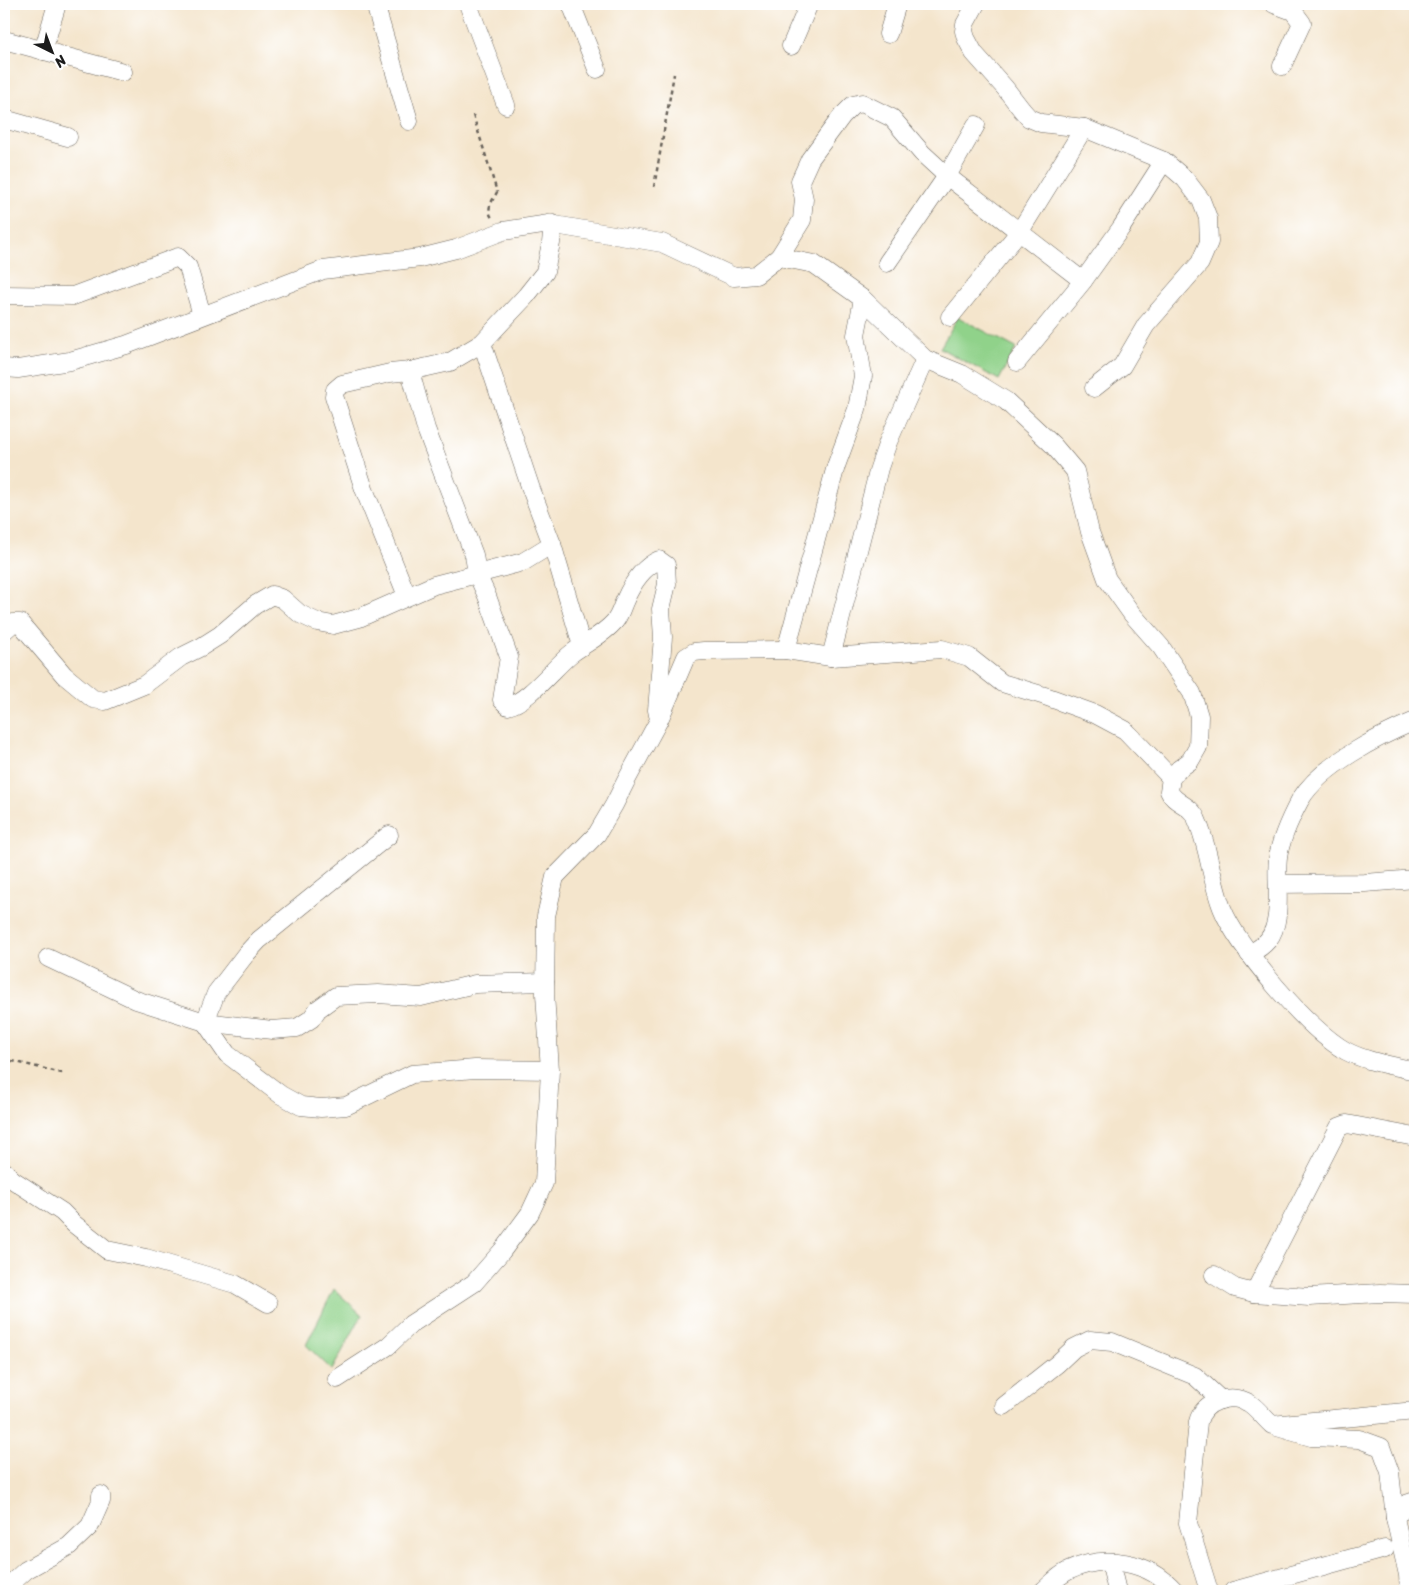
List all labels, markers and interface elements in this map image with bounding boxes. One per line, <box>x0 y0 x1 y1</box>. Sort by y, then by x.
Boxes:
north arrow <box>28 28 78 78</box>
text: N <box>48 48 73 74</box>

